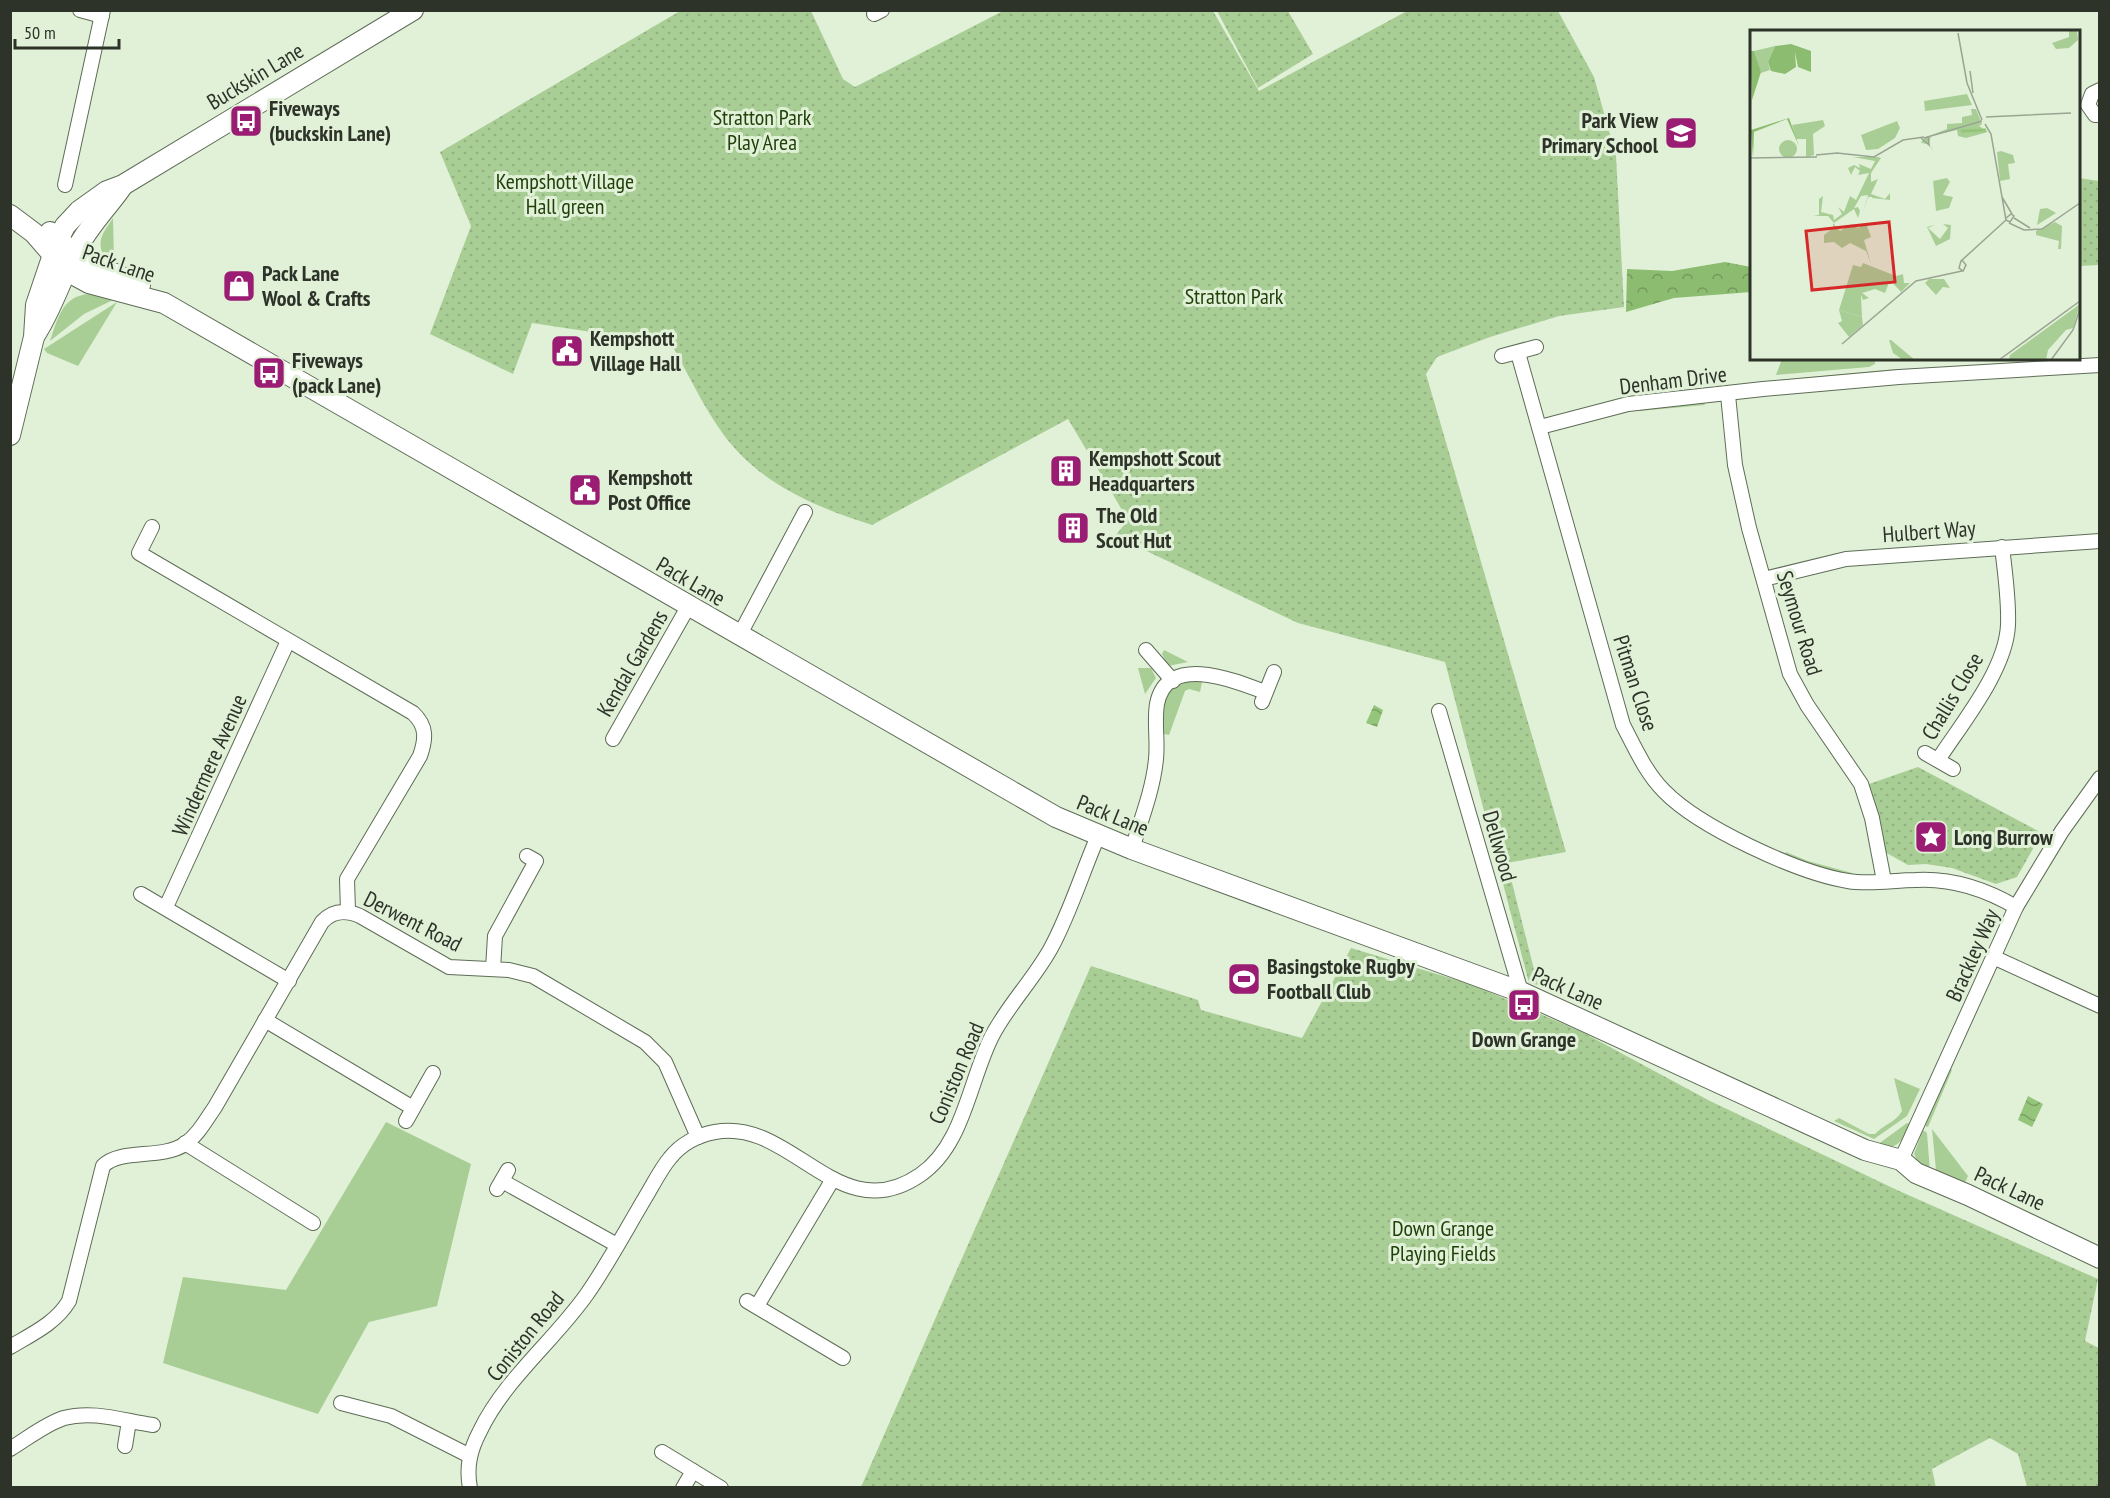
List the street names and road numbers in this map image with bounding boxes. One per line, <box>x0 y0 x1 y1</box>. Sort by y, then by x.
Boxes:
street label: Buckskin Lane <box>202 36 308 116</box>
street label: Pack Lane <box>79 238 159 288</box>
street label: Denham Drive <box>1618 360 1728 400</box>
street label: Hulbert Way <box>1882 514 1977 548</box>
street label: Pack Lane <box>652 550 730 612</box>
street label: Seymour Road <box>1771 567 1829 679</box>
street label: Kendal Gardens <box>590 605 674 721</box>
street label: Pitman Close <box>1607 631 1665 735</box>
street label: Challis Close <box>1915 647 1989 745</box>
street label: Windermere Avenue <box>165 690 253 840</box>
street label: Pack Lane <box>1073 788 1153 842</box>
street label: Dellwood <box>1477 807 1523 885</box>
street label: Derwent Road <box>359 884 467 958</box>
street label: Brackley Way <box>1939 904 2005 1006</box>
street label: Pack Lane <box>1528 960 1608 1016</box>
street label: Coniston Road <box>922 1018 990 1128</box>
street label: Pack Lane <box>1970 1159 2050 1217</box>
street label: Coniston Road <box>480 1285 570 1387</box>

